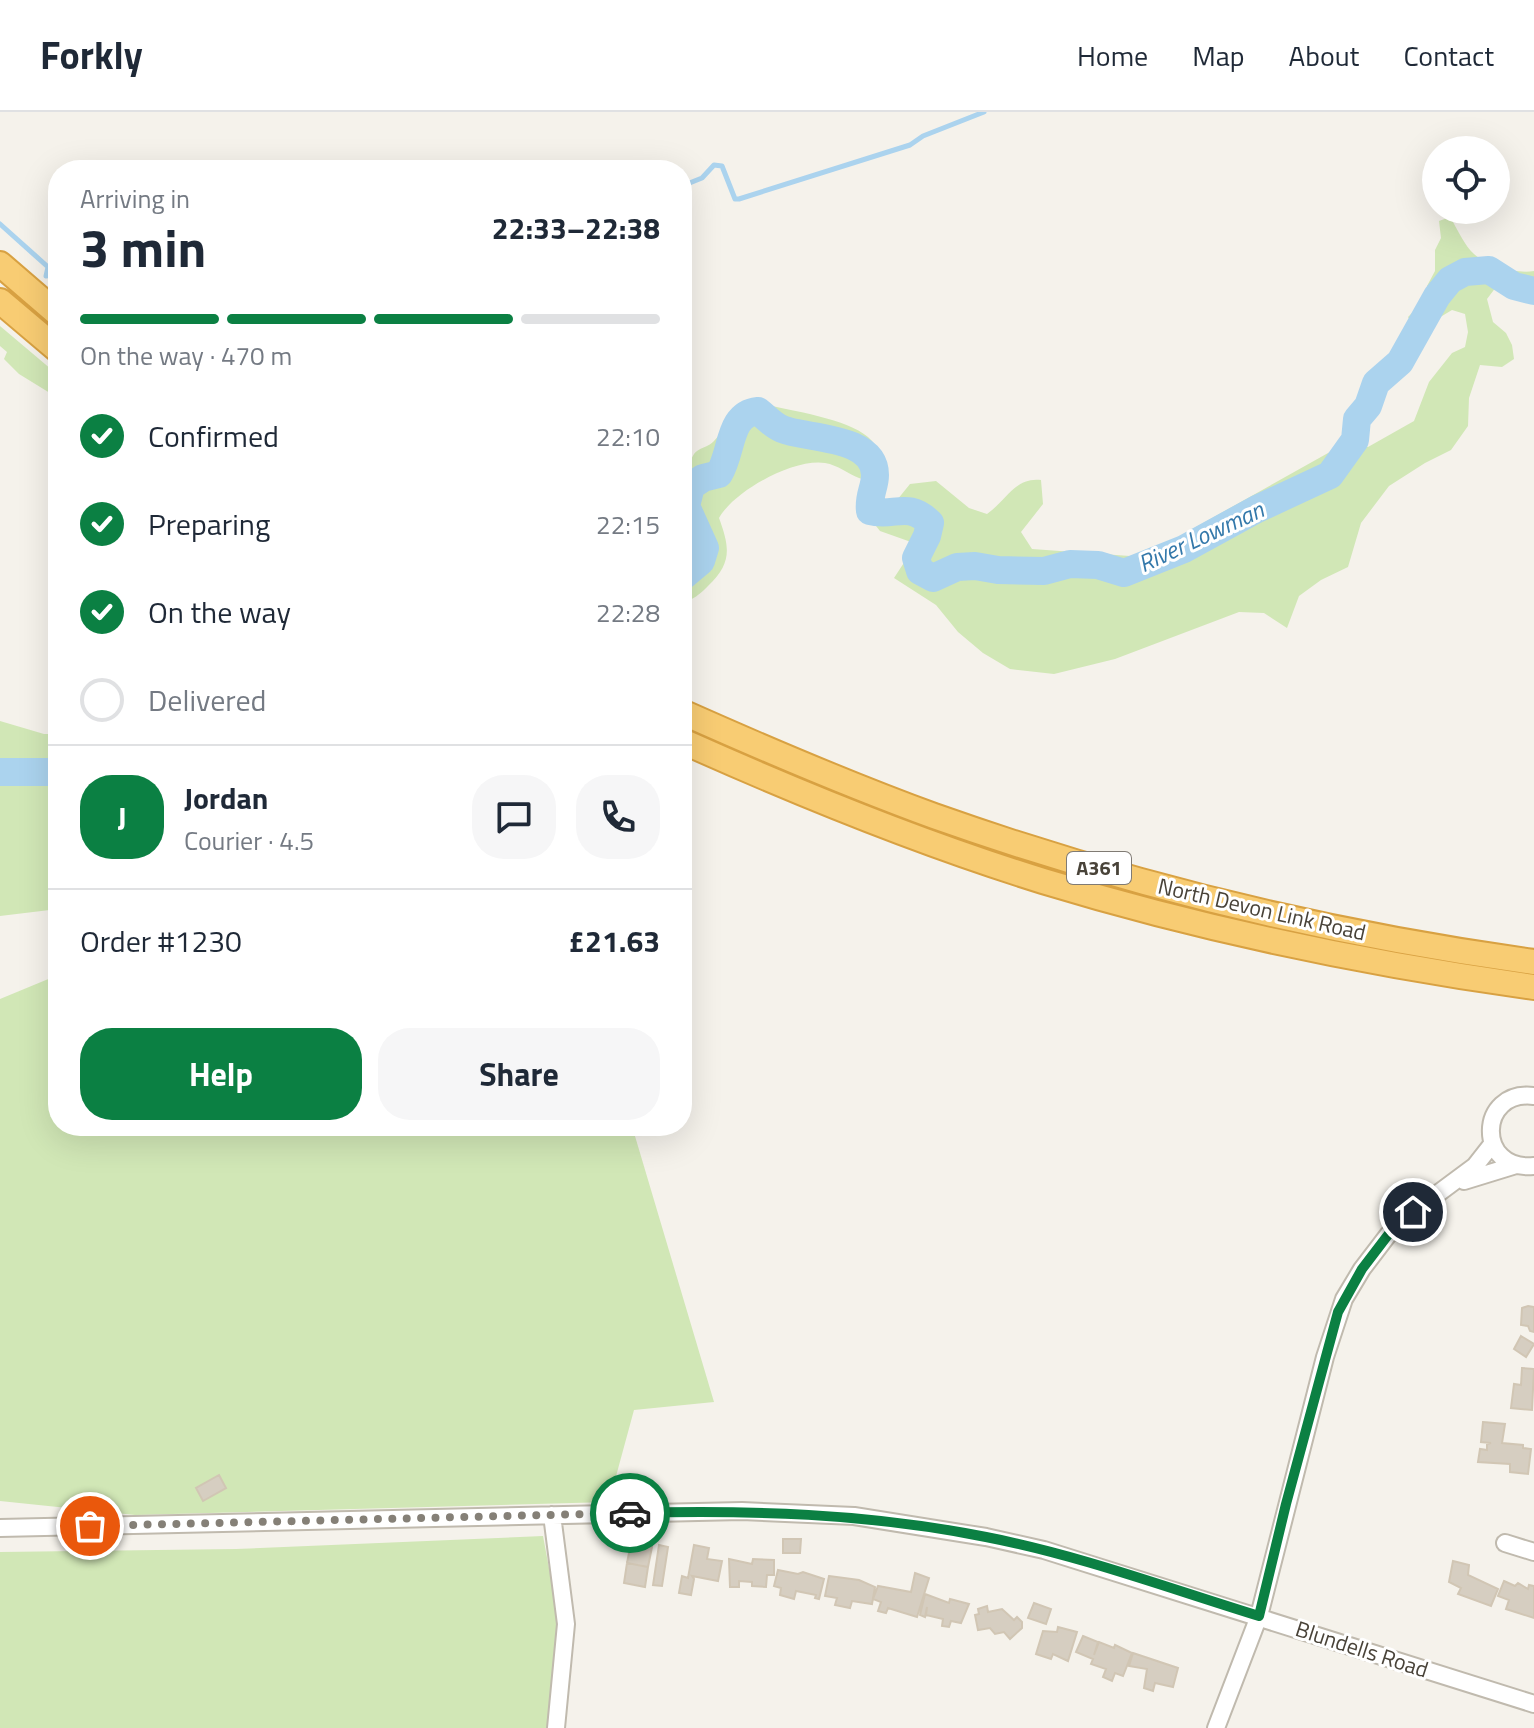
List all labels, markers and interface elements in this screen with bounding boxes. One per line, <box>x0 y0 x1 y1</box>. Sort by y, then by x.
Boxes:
text: Forkly <box>40 26 143 84</box>
text: Home <box>1077 34 1148 77</box>
text: Map <box>1192 34 1245 77</box>
text: About <box>1289 34 1359 77</box>
text: Contact <box>1403 34 1494 77</box>
map controls <box>1422 136 1510 224</box>
button: locate <box>1422 136 1510 224</box>
text: Arriving in <box>80 179 190 218</box>
text: 22:33–22:38 <box>492 205 660 251</box>
text: 3 min <box>80 208 206 287</box>
text: On the way · 470 m <box>80 336 292 375</box>
text: Confirmed <box>148 413 279 459</box>
icon: check <box>80 414 124 458</box>
text: 22:10 <box>596 417 660 456</box>
water label: River Lowman <box>1132 491 1270 581</box>
text: Preparing <box>148 501 270 547</box>
icon: check <box>80 502 124 546</box>
text: 22:15 <box>596 505 660 544</box>
text: On the way <box>148 589 291 635</box>
icon: check <box>80 590 124 634</box>
text: 22:28 <box>596 593 660 632</box>
text: Delivered <box>148 677 266 723</box>
text: Jordan <box>184 775 268 821</box>
button: chat <box>472 775 556 859</box>
button: phone <box>576 775 660 859</box>
text: J <box>117 794 127 840</box>
text: Courier · 4.5 <box>184 821 314 860</box>
road number: A361 <box>1067 852 1131 884</box>
street label: North Devon Link Road <box>1155 869 1369 949</box>
text: Order #1230 <box>80 918 242 964</box>
text: £21.63 <box>568 918 660 964</box>
button: Help <box>80 1028 362 1120</box>
button: Share <box>378 1028 660 1120</box>
pin <box>1379 1178 1447 1246</box>
icon: home <box>1391 1190 1435 1234</box>
courier <box>590 1473 670 1553</box>
icon: car <box>608 1491 652 1535</box>
pin <box>56 1492 124 1560</box>
icon: bag <box>68 1504 112 1548</box>
street label: Blundells Road <box>1291 1612 1433 1686</box>

